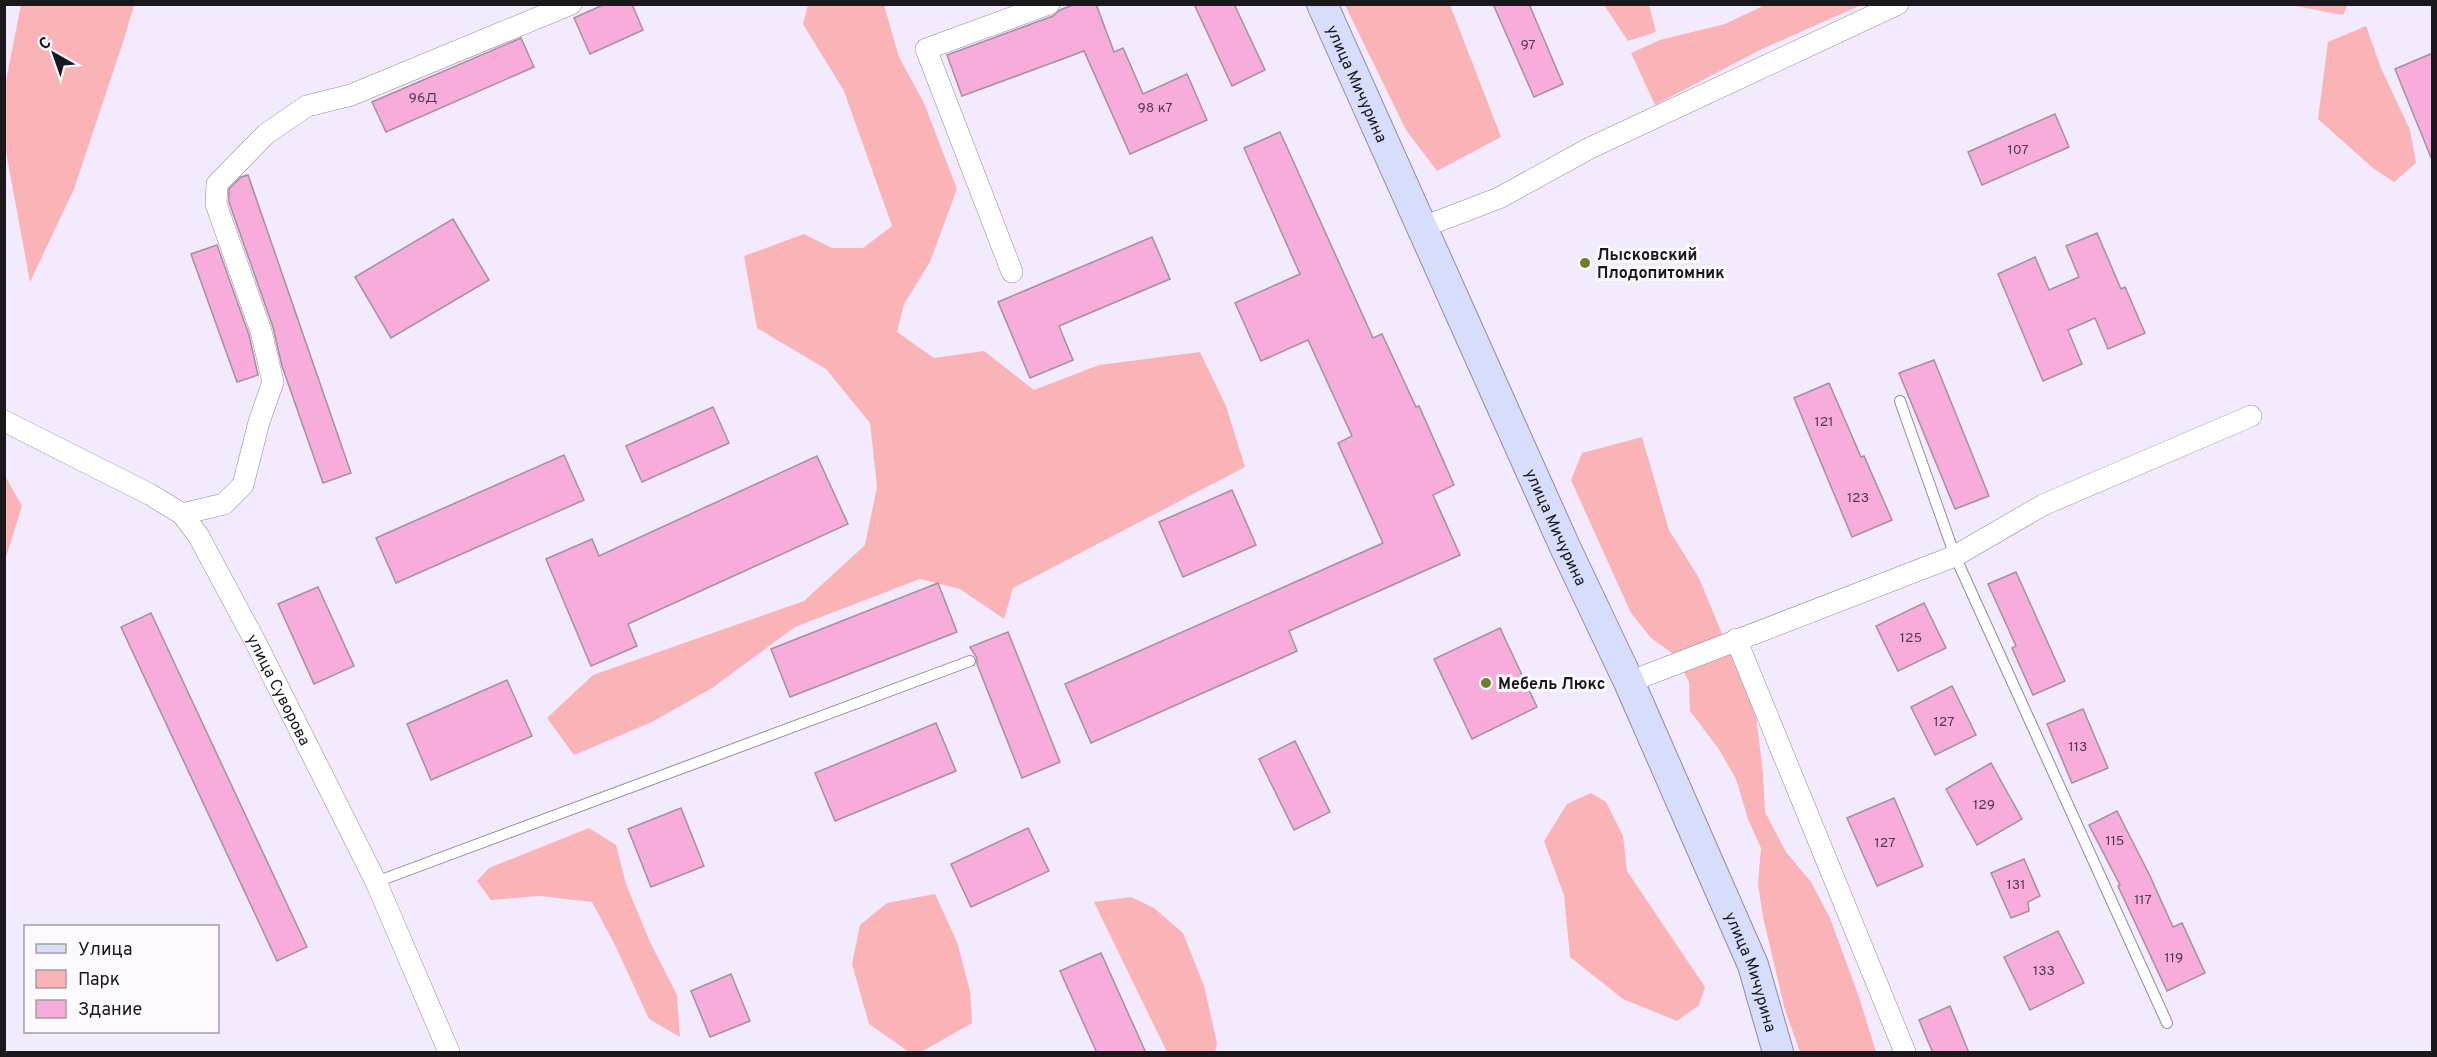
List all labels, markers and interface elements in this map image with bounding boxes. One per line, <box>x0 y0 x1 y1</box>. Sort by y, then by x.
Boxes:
street label: улица Мичурина <box>1321 22 1391 146</box>
north arrow <box>24 24 84 84</box>
text: С <box>35 33 56 55</box>
house number: 97 <box>1520 37 1536 54</box>
house number: 96Д <box>409 90 437 107</box>
house number: 98 к7 <box>1137 100 1173 117</box>
house number: 107 <box>2007 142 2029 159</box>
place label: Лысковский Плодопитомник <box>1597 246 1725 284</box>
marker: Лысковский Плодопитомник <box>1578 256 1592 270</box>
house number: 121 <box>1814 414 1834 431</box>
street label: улица Мичурина <box>1519 466 1590 590</box>
house number: 123 <box>1847 490 1869 507</box>
house number: 125 <box>1900 630 1922 647</box>
street label: улица Суворова <box>241 631 314 750</box>
place label: Мебель Люкс <box>1498 675 1605 695</box>
marker: Мебель Люкс <box>1479 676 1493 690</box>
house number: 127 <box>1934 714 1954 731</box>
house number: 113 <box>2069 739 2087 756</box>
house number: 129 <box>1973 797 1995 814</box>
house number: 115 <box>2105 833 2125 850</box>
house number: 127 <box>1875 835 1895 852</box>
house number: 131 <box>2007 877 2025 894</box>
house number: 117 <box>2134 892 2152 909</box>
street label: улица Мичурина <box>1719 909 1780 1035</box>
legend <box>24 925 219 1033</box>
text: Улица <box>78 939 132 962</box>
house number: 119 <box>2165 950 2183 967</box>
house number: 133 <box>2033 963 2055 980</box>
text: Парк <box>78 969 120 992</box>
text: Здание <box>78 999 142 1022</box>

